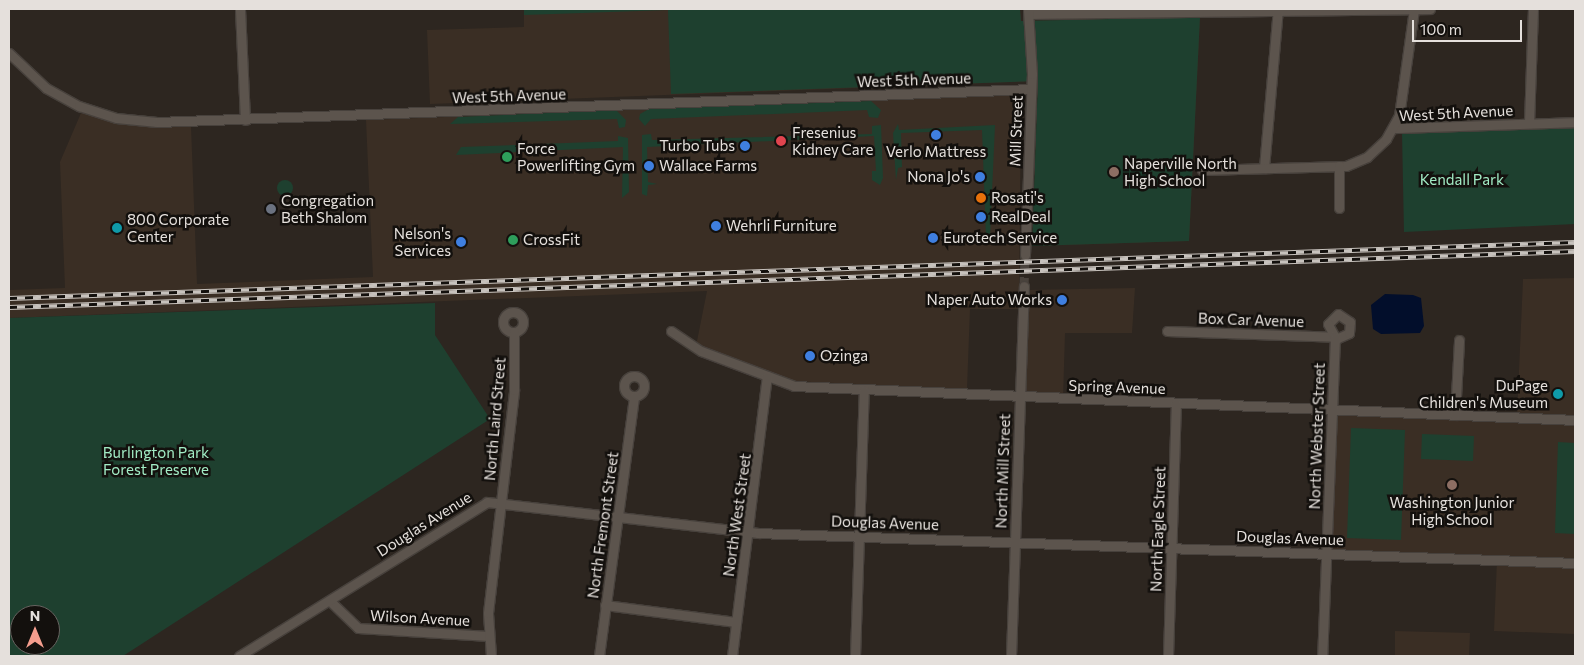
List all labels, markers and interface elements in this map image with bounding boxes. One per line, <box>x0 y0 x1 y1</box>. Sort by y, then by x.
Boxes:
scale bar <box>1414 10 1524 42</box>
text: 100 m <box>1420 20 1462 38</box>
street label: West 5th Avenue <box>857 69 971 91</box>
street label: West 5th Avenue <box>452 85 566 107</box>
street label: Mill Street <box>1006 95 1026 167</box>
street label: West 5th Avenue <box>1399 101 1513 125</box>
place label: Fresenius Kidney Care <box>792 123 873 158</box>
marker: Verlo Mattress <box>930 129 942 141</box>
marker: Fresenius Kidney Care <box>774 134 788 148</box>
place label: Turbo Tubs <box>659 137 735 155</box>
place label: Force Powerlifting Gym <box>517 139 635 174</box>
marker: Turbo Tubs <box>739 140 751 152</box>
place label: Verlo Mattress <box>886 143 986 161</box>
marker: Force Powerlifting Gym <box>501 151 513 163</box>
place label: Naperville North High School <box>1124 154 1237 189</box>
place label: Wallace Farms <box>659 157 757 175</box>
marker: Wallace Farms <box>643 160 655 172</box>
marker: Naperville North High School <box>1108 166 1120 178</box>
place label: Nona Jo's <box>907 168 970 186</box>
marker: Nona Jo's <box>974 171 986 183</box>
park label: Kendall Park <box>1420 171 1504 189</box>
place label: Rosati's <box>991 189 1044 207</box>
place label: Congregation Beth Shalom <box>281 191 374 226</box>
marker: Rosati's <box>975 192 987 204</box>
marker: Congregation Beth Shalom <box>265 203 277 215</box>
place label: RealDeal <box>991 208 1051 226</box>
place label: 800 Corporate Center <box>127 210 229 245</box>
marker: RealDeal <box>975 211 987 223</box>
place label: Wehrli Furniture <box>726 217 837 235</box>
marker: Wehrli Furniture <box>710 220 722 232</box>
marker: 800 Corporate Center <box>111 222 123 234</box>
place label: Nelson's Services <box>394 224 451 259</box>
place label: Eurotech Service <box>943 229 1057 247</box>
place label: CrossFit <box>523 231 580 249</box>
marker: Eurotech Service <box>927 232 939 244</box>
marker: CrossFit <box>507 234 519 246</box>
marker: Nelson's Services <box>455 236 467 248</box>
place label: Naper Auto Works <box>927 291 1052 309</box>
marker: Naper Auto Works <box>1056 294 1068 306</box>
street label: Box Car Avenue <box>1198 309 1304 331</box>
place label: Ozinga <box>820 347 868 365</box>
marker: Ozinga <box>804 350 816 362</box>
street label: North Laird Street <box>481 357 509 481</box>
street label: North Webster Street <box>1305 362 1329 510</box>
street label: Spring Avenue <box>1068 376 1166 398</box>
place label: DuPage Children's Museum <box>1419 376 1548 411</box>
marker: DuPage Children's Museum <box>1552 388 1564 400</box>
street label: North Mill Street <box>992 413 1014 529</box>
park label: Burlington Park Forest Preserve <box>103 443 209 478</box>
street label: North Fremont Street <box>584 450 622 600</box>
street label: North West Street <box>719 452 755 578</box>
street label: North Eagle Street <box>1147 466 1169 592</box>
marker: Washington Junior High School <box>1446 479 1458 491</box>
street label: Douglas Avenue <box>373 488 475 560</box>
place label: Washington Junior High School <box>1390 493 1514 528</box>
street label: Douglas Avenue <box>831 512 939 534</box>
street label: Douglas Avenue <box>1236 527 1344 549</box>
north arrow <box>10 605 60 655</box>
street label: Wilson Avenue <box>369 606 471 630</box>
text: N <box>30 607 40 624</box>

